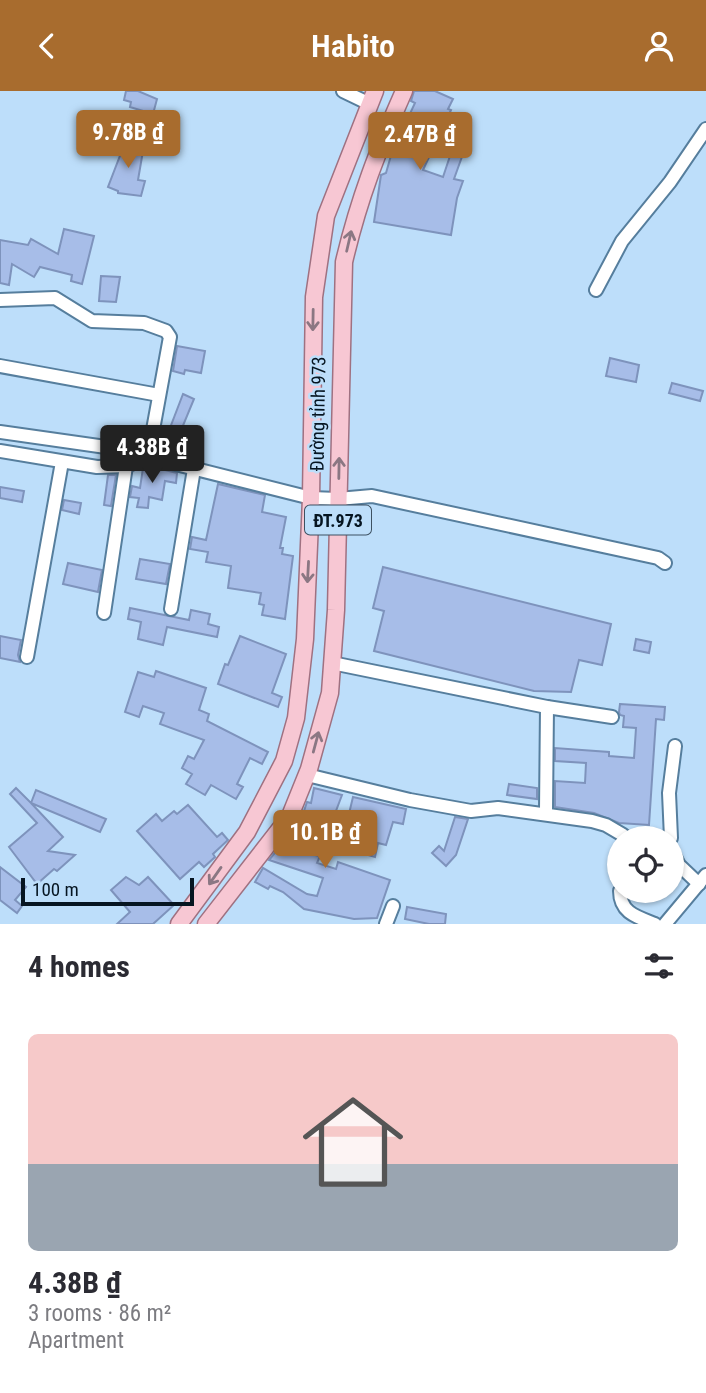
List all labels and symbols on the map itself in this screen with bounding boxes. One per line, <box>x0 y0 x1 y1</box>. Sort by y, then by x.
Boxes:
pin: 9.78B ₫ <box>63 111 193 170</box>
pin: 2.47B ₫ <box>355 113 485 172</box>
one-way arrow <box>343 230 356 253</box>
one-way arrow <box>306 309 320 332</box>
street label: Đường tỉnh 973 <box>305 356 331 472</box>
pin: 4.38B ₫ <box>87 425 217 485</box>
one-way arrow <box>332 456 345 479</box>
road number: ĐT.973 <box>305 505 371 535</box>
one-way arrow <box>301 560 314 583</box>
one-way arrow <box>310 731 323 754</box>
pin: 10.1B ₫ <box>260 811 390 870</box>
one-way arrow <box>208 866 222 885</box>
scale bar <box>21 875 194 907</box>

